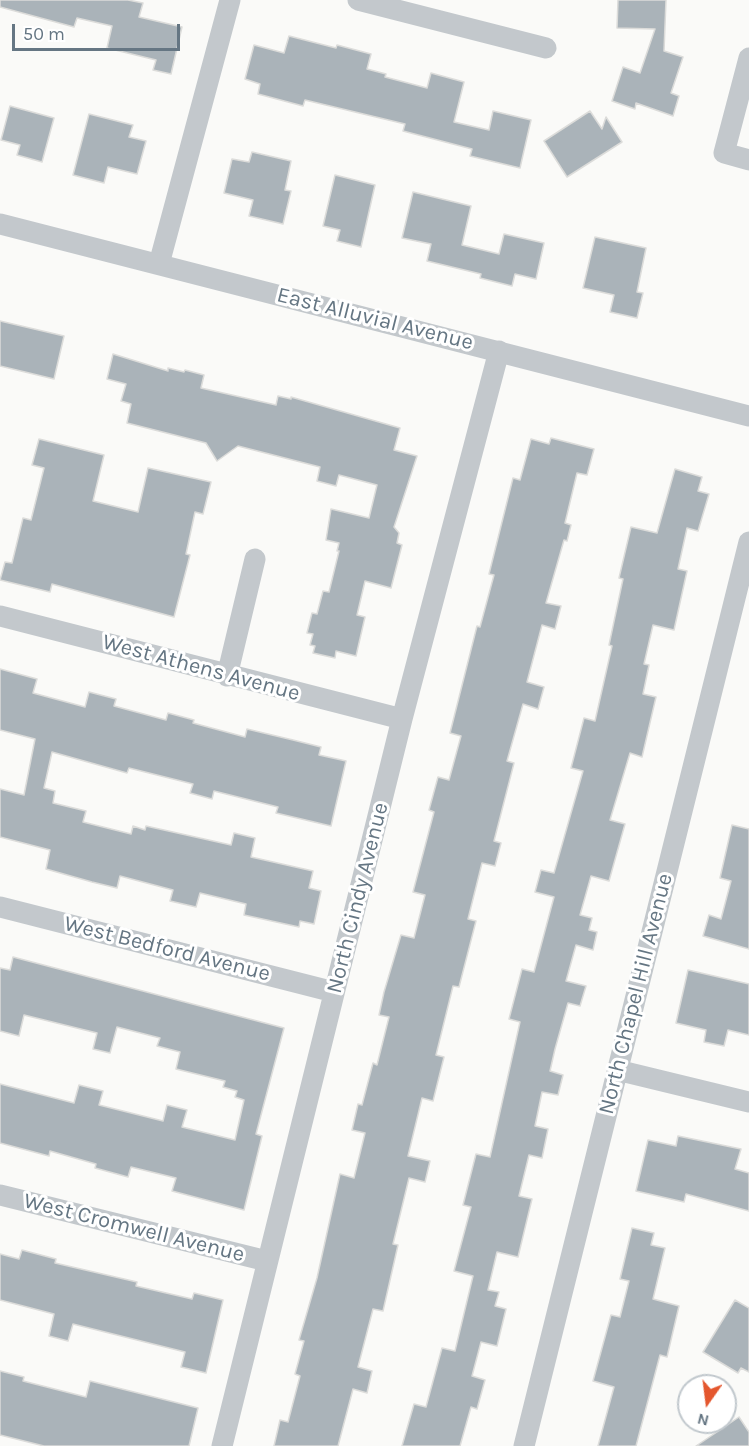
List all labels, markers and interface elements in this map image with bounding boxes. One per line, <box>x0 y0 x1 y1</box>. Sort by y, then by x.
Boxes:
scale bar <box>15 12 183 50</box>
text: 50 m <box>23 23 65 45</box>
street label: East Alluvial Avenue <box>274 282 476 356</box>
street label: West Athens Avenue <box>99 629 303 707</box>
street label: North Cindy Avenue <box>321 800 395 996</box>
street label: North Chapel Hill Avenue <box>593 871 679 1117</box>
street label: West Bedford Avenue <box>61 911 273 987</box>
street label: West Cromwell Avenue <box>21 1188 247 1268</box>
north arrow <box>677 1374 737 1434</box>
text: N <box>695 1409 711 1431</box>

